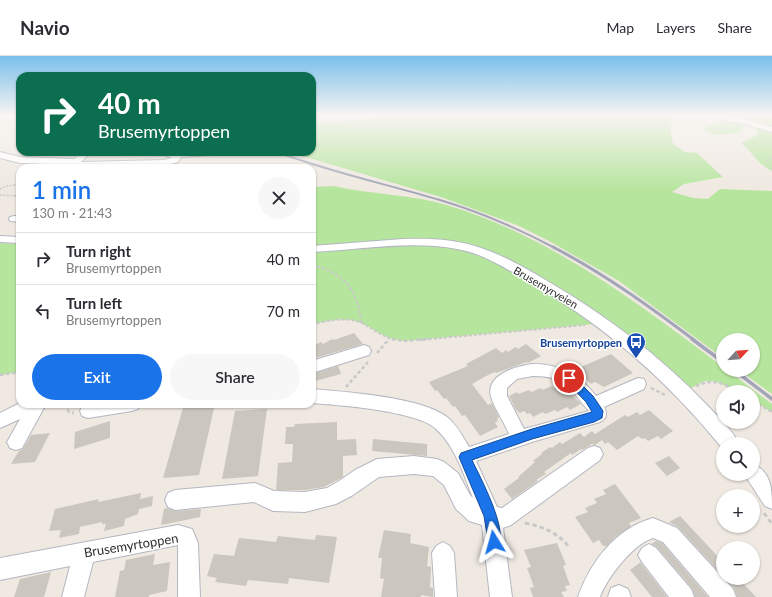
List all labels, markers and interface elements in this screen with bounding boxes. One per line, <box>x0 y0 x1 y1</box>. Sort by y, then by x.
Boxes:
text: Navio <box>20 16 70 39</box>
text: Map <box>606 19 634 36</box>
text: Layers <box>656 19 696 36</box>
text: Share <box>718 19 752 36</box>
text: 40 m <box>98 86 161 120</box>
icon: right <box>32 88 84 140</box>
text: Brusemyrtoppen <box>98 120 230 142</box>
text: 1 min <box>32 175 91 204</box>
button: close <box>258 177 300 219</box>
text: 130 m · 21:43 <box>32 205 112 221</box>
text: Turn right <box>66 242 131 260</box>
icon: right <box>32 248 54 270</box>
text: 40 m <box>266 250 300 268</box>
text: Brusemyrtoppen <box>66 260 161 276</box>
street label: Brusemyrveien <box>511 263 581 311</box>
text: Turn left <box>66 294 122 312</box>
icon: left <box>32 300 54 322</box>
text: 70 m <box>266 302 300 320</box>
text: Brusemyrtoppen <box>66 312 161 328</box>
bus stop icon: Brusemyrtoppen <box>625 331 647 359</box>
north arrow <box>716 333 760 377</box>
map controls <box>716 333 760 585</box>
place label: Brusemyrtoppen <box>540 336 622 349</box>
button: Exit <box>32 354 162 400</box>
button: Share <box>170 354 300 400</box>
pin <box>552 361 586 395</box>
icon: arrive <box>558 367 580 389</box>
button: sound <box>716 385 760 429</box>
button: search <box>716 437 760 481</box>
button: + <box>716 489 760 533</box>
position arrow <box>473 521 515 563</box>
street label: Brusemyrtoppen <box>83 530 179 560</box>
button: − <box>716 541 760 585</box>

